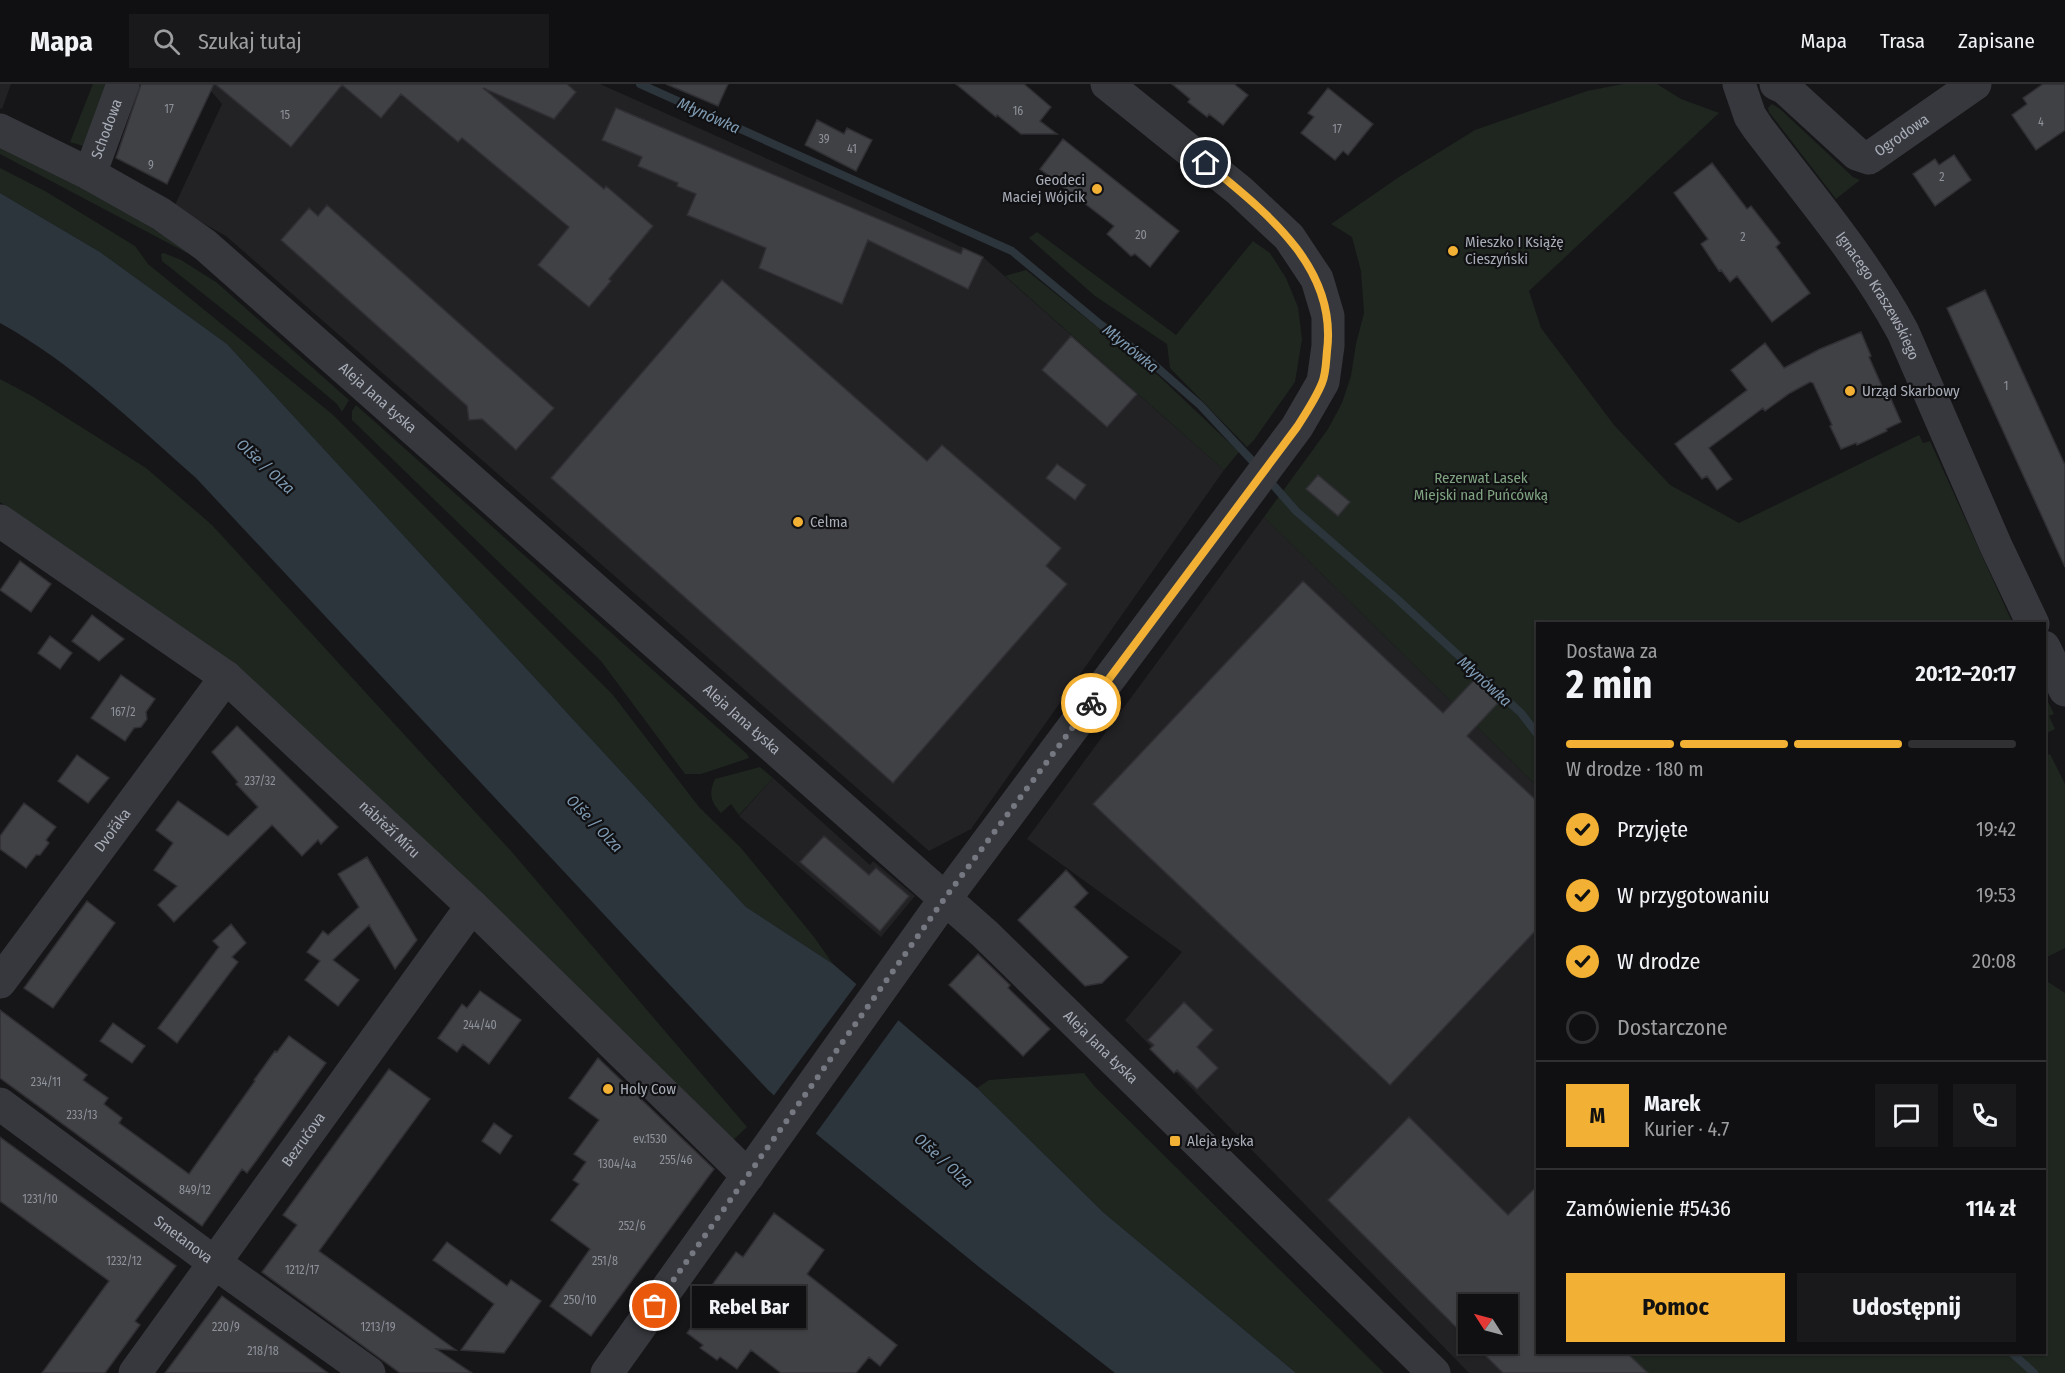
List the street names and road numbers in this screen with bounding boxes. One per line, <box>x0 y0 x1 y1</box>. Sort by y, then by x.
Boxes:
street label: Schodowa <box>87 96 126 161</box>
street label: Ogrodowa <box>1871 110 1932 160</box>
street label: Ignacego Kraszewskiego <box>1832 228 1923 363</box>
street label: Aleja Jana Łyska <box>335 359 420 437</box>
street label: Aleja Jana Łyska <box>700 680 784 758</box>
street label: nábřeží Míru <box>355 797 424 862</box>
street label: Dvořáka <box>91 805 134 855</box>
street label: Aleja Jana Łyska <box>1060 1007 1142 1088</box>
street label: Bezručova <box>278 1109 329 1170</box>
street label: Smetanova <box>151 1212 216 1267</box>

